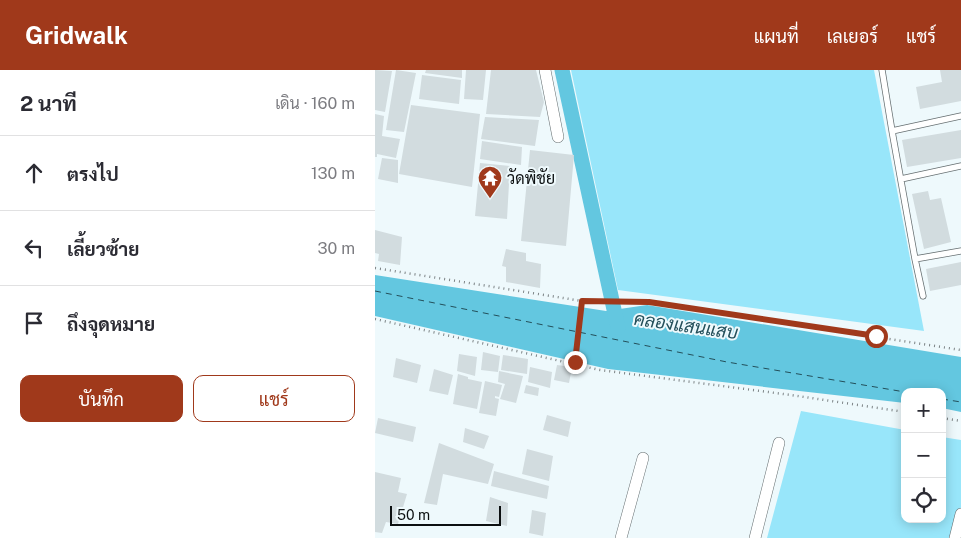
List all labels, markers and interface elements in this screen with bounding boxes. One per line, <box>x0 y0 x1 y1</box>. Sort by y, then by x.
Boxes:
text: Gridwalk <box>25 21 128 49</box>
text: แผนที่ <box>754 26 799 47</box>
text: เลเยอร์ <box>827 26 878 47</box>
text: แชร์ <box>906 26 936 47</box>
text: 2 นาที <box>20 91 77 116</box>
text: เดิน · 160 m <box>275 94 355 113</box>
icon: ahead <box>20 159 48 187</box>
text: ตรงไป <box>67 163 119 185</box>
text: 130 m <box>311 164 355 183</box>
temple icon: วัดพิชัย <box>477 165 503 199</box>
place label: วัดพิชัย <box>507 168 555 188</box>
icon: left <box>20 234 48 262</box>
text: เลี้ยวซ้าย <box>67 238 139 260</box>
text: 30 m <box>318 239 355 258</box>
water label: คลองแสนแสบ <box>633 308 740 343</box>
icon: arrive <box>20 309 48 337</box>
text: ถึงจุดหมาย <box>67 313 155 335</box>
route start <box>865 325 888 348</box>
route end <box>564 351 587 374</box>
button: บันทึก <box>20 375 183 422</box>
button: แชร์ <box>193 375 355 422</box>
map controls <box>901 388 946 523</box>
button: + <box>901 388 946 433</box>
button: − <box>901 433 946 478</box>
button: locate <box>901 478 946 523</box>
scale bar <box>390 503 501 526</box>
text: 50 m <box>397 507 430 523</box>

